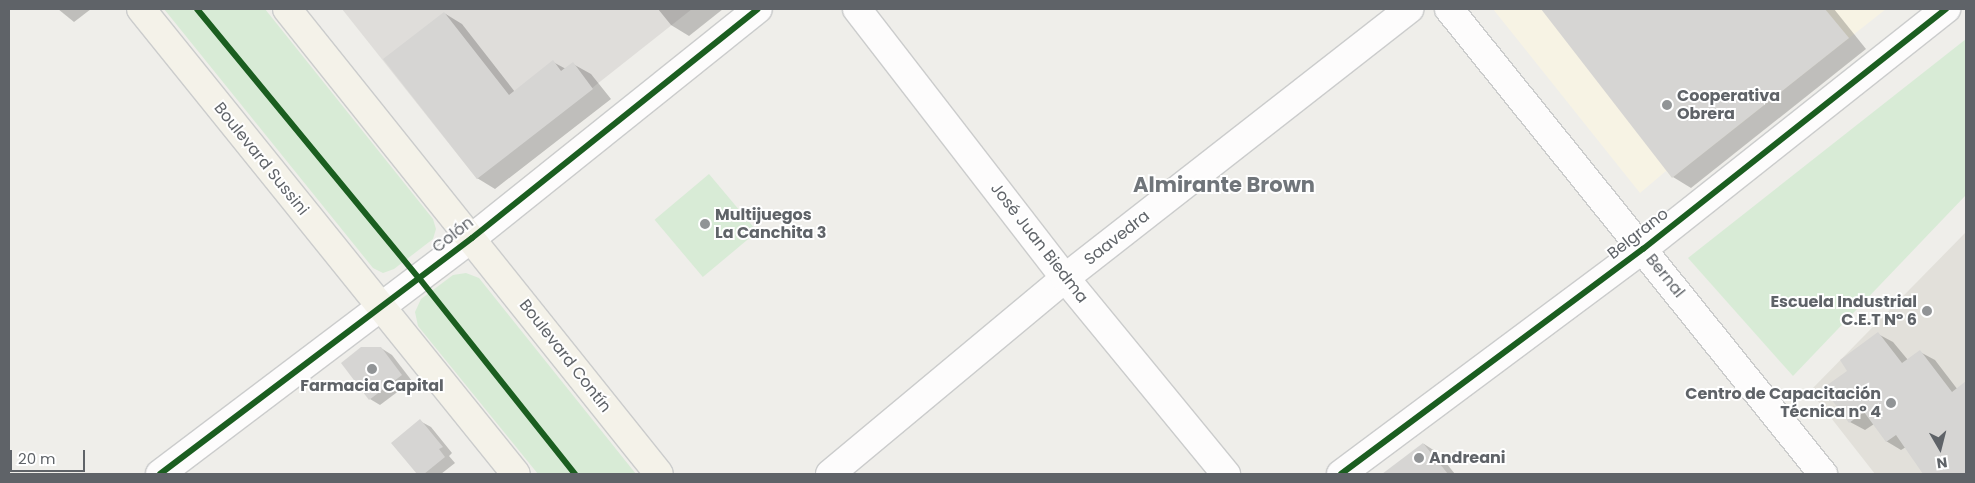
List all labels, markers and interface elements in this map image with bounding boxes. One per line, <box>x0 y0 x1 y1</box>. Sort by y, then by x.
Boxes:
place label: Cooperativa Obrera <box>1677 86 1780 124</box>
street label: Boulevard Sussini <box>210 99 312 219</box>
marker: Cooperativa Obrera <box>1661 99 1673 111</box>
district label: Almirante Brown <box>1133 172 1315 198</box>
street label: José Juan Biedma <box>986 179 1092 307</box>
street label: Belgrano <box>1604 204 1672 264</box>
place label: Multijuegos La Canchita 3 <box>715 205 826 243</box>
street label: Saavedra <box>1081 207 1153 269</box>
street label: Colón <box>429 213 477 257</box>
marker: Multijuegos La Canchita 3 <box>699 218 711 230</box>
street label: Bernal <box>1642 250 1688 302</box>
place label: Escuela Industrial C.E.T Nº 6 <box>1770 292 1917 330</box>
street label: Boulevard Contín <box>515 296 615 416</box>
marker: Escuela Industrial C.E.T Nº 6 <box>1921 305 1933 317</box>
marker: Farmacia Capital <box>366 363 378 375</box>
place label: Farmacia Capital <box>300 376 444 396</box>
place label: Centro de Capacitación Técnica n° 4 <box>1685 384 1881 422</box>
marker: Centro de Capacitación Técnica n° 4 <box>1885 397 1897 409</box>
north arrow <box>1915 423 1965 473</box>
scale bar <box>12 440 88 472</box>
text: 20 m <box>18 448 56 469</box>
place label: Andreani <box>1429 448 1506 468</box>
marker: Andreani <box>1413 452 1425 464</box>
text: N <box>1935 452 1949 473</box>

